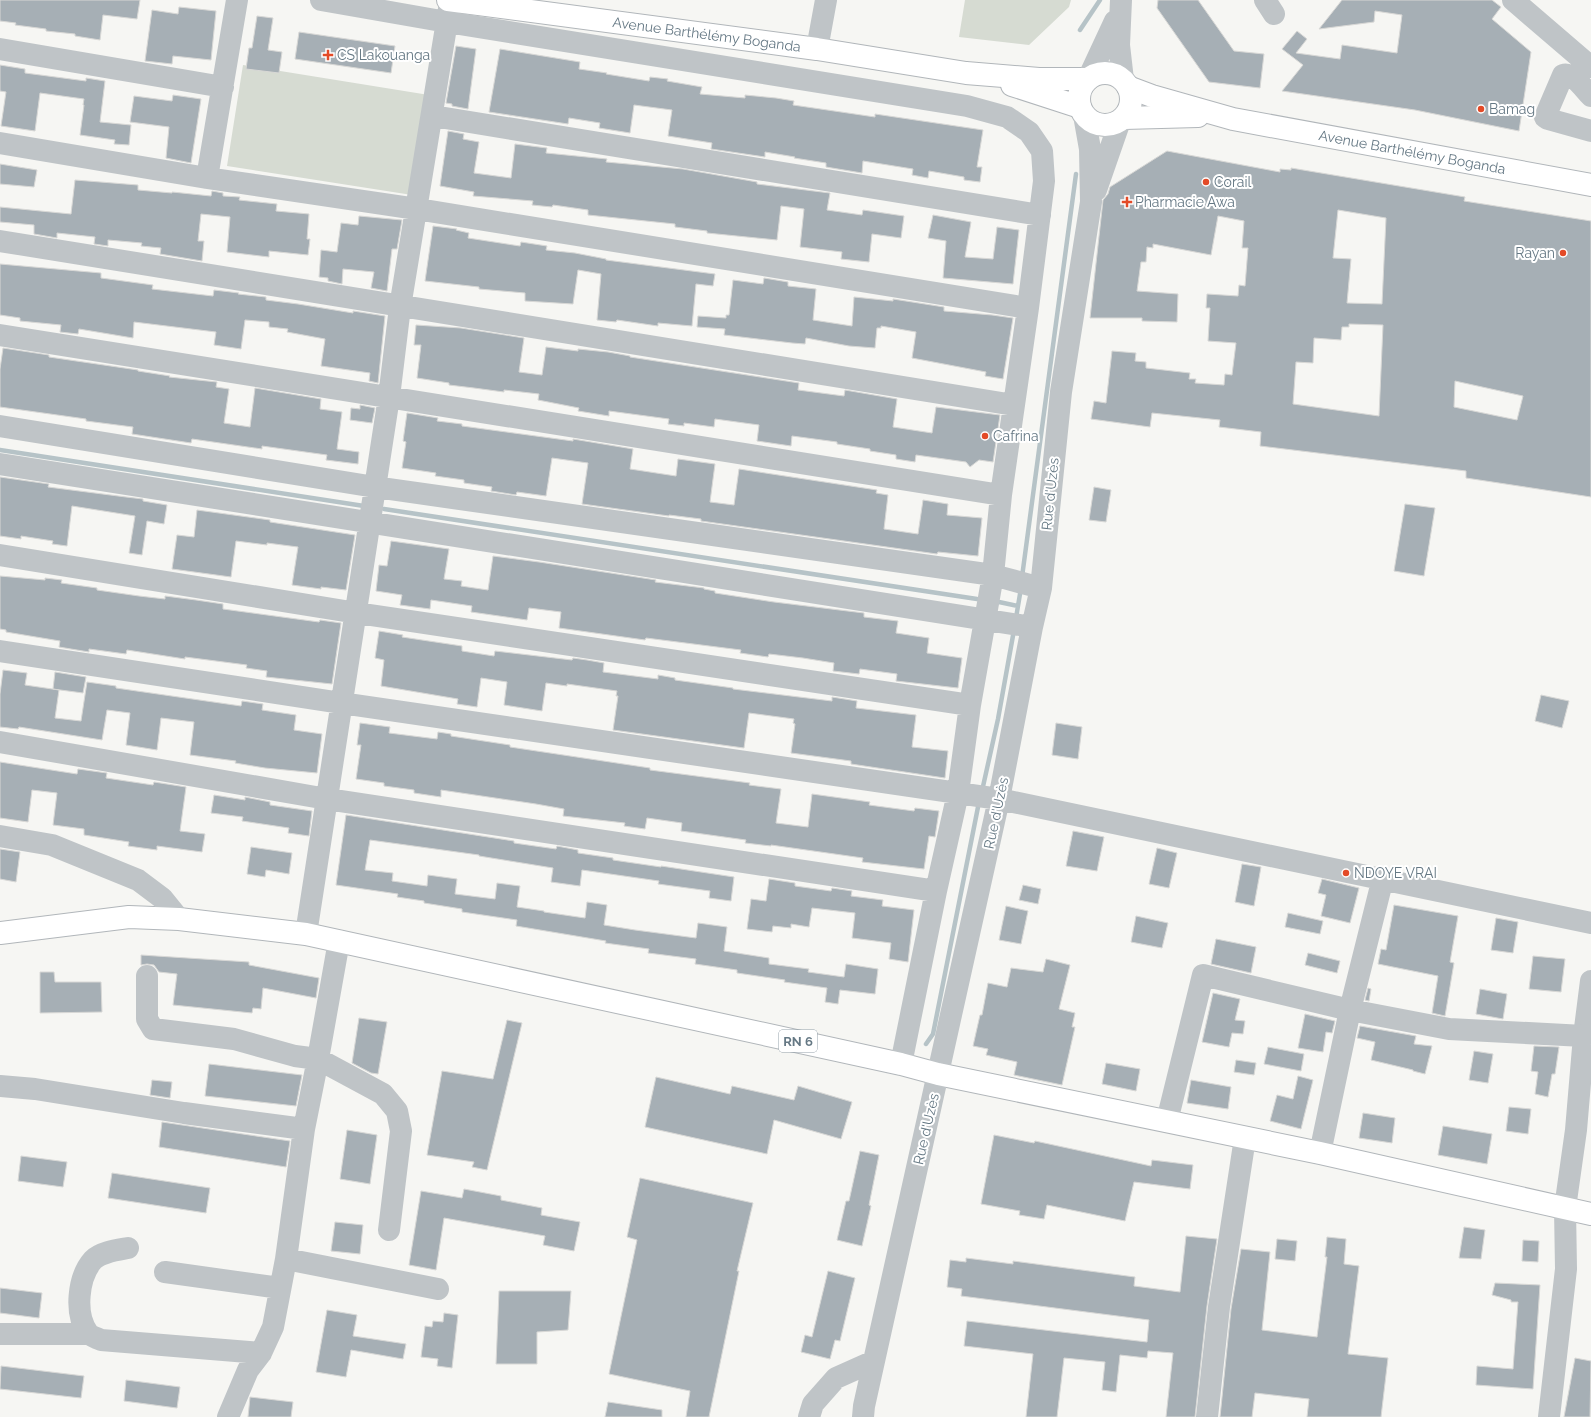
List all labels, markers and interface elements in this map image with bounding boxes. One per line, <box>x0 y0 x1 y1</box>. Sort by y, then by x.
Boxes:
street label: Avenue Barthélémy Boganda <box>612 14 802 55</box>
place label: CS Lakouanga <box>337 47 430 63</box>
marker: CS Lakouanga <box>322 49 334 61</box>
place label: Bamag <box>1489 101 1535 117</box>
marker: Bamag <box>1476 104 1486 114</box>
street label: Avenue Barthélémy Boganda <box>1317 127 1507 177</box>
place label: Corail <box>1214 174 1252 190</box>
marker: Corail <box>1201 177 1211 187</box>
place label: Pharmacie Awa <box>1135 194 1235 210</box>
marker: Pharmacie Awa <box>1122 197 1132 207</box>
place label: Rayan <box>1515 245 1555 261</box>
marker: Rayan <box>1558 248 1568 258</box>
place label: Cafrina <box>993 428 1039 444</box>
marker: Cafrina <box>980 431 990 441</box>
street label: Rue d'Uzès <box>1038 457 1062 531</box>
street label: Rue d'Uzès <box>981 775 1011 850</box>
place label: NDOYE VRAI <box>1354 865 1437 881</box>
marker: NDOYE VRAI <box>1341 868 1351 878</box>
road number: RN 6 <box>779 1030 817 1052</box>
street label: Rue d'Uzès <box>910 1092 942 1166</box>

